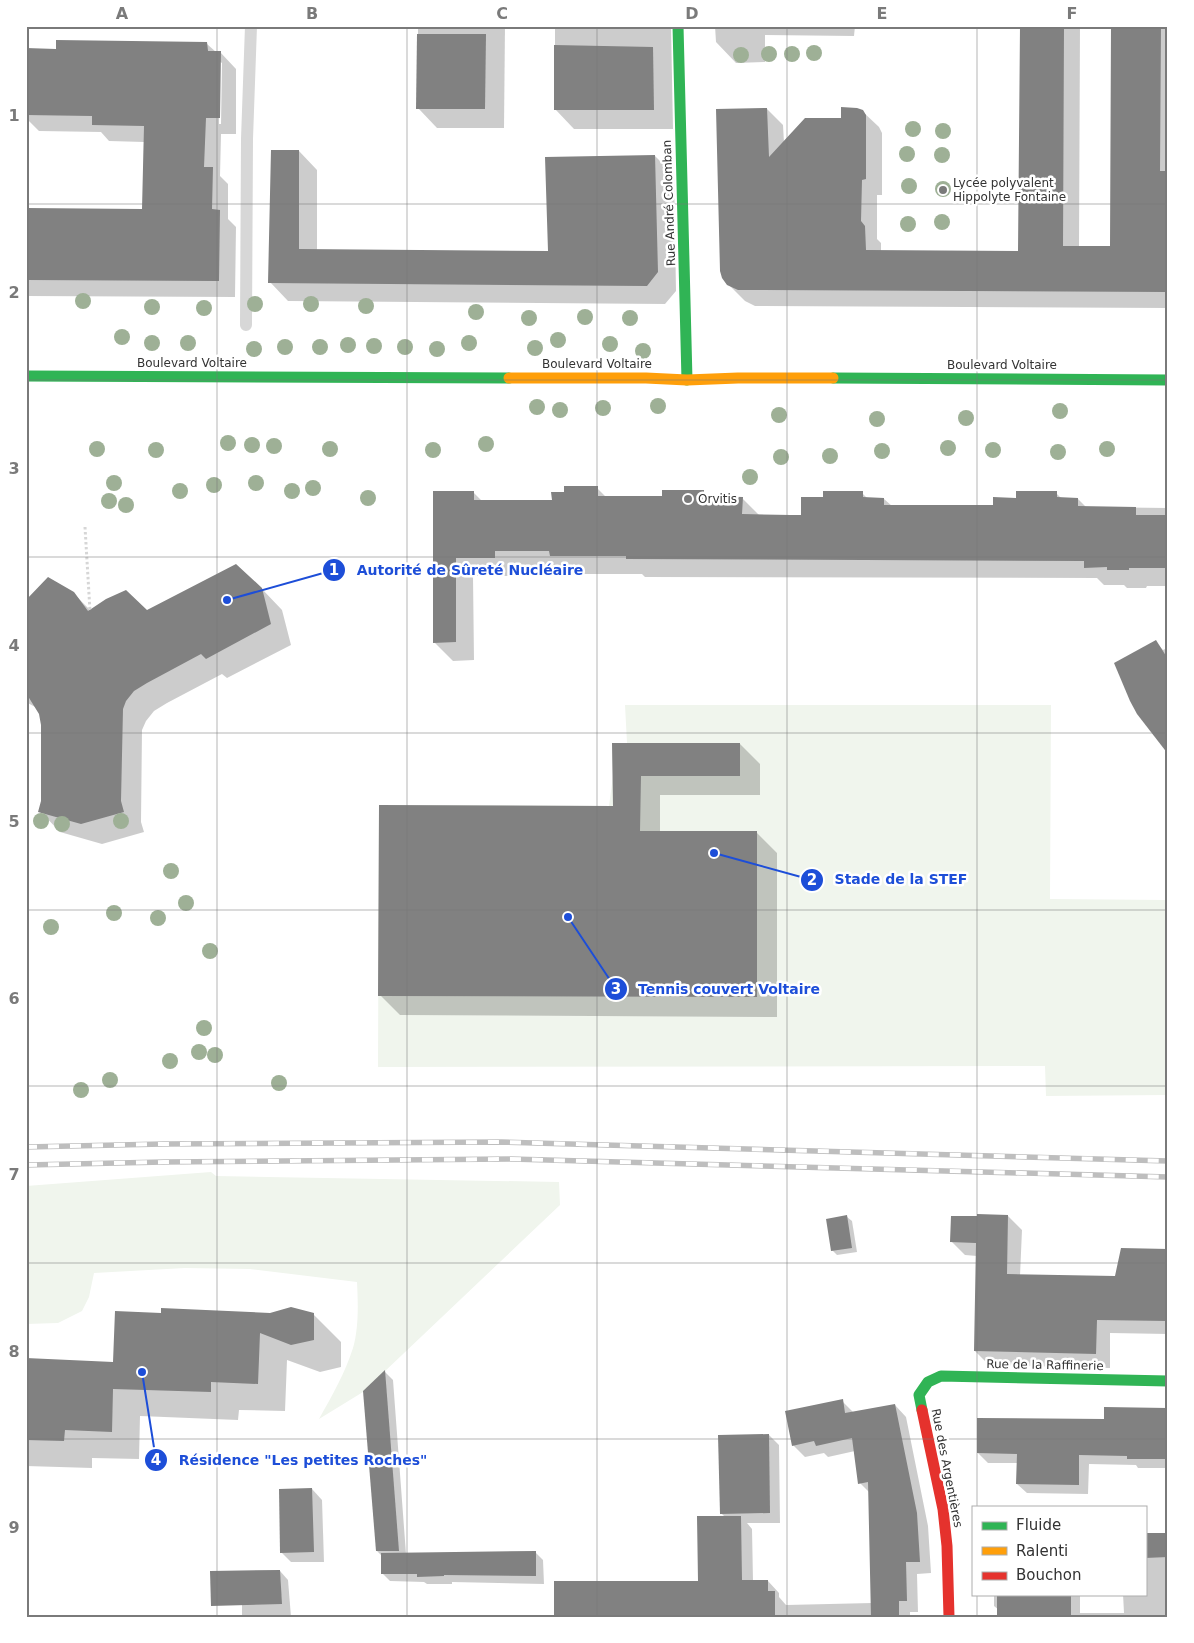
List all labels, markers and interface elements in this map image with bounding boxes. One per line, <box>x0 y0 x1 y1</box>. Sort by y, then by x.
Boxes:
text: A <box>116 4 129 23</box>
text: B <box>306 4 318 23</box>
text: C <box>496 4 508 23</box>
text: D <box>685 4 699 23</box>
text: E <box>877 4 887 23</box>
text: F <box>1067 4 1077 23</box>
text: 1 <box>8 106 20 125</box>
street label: Rue André Colomban <box>660 140 678 266</box>
place label: Lycée polyvalent Hippolyte Fontaine <box>953 176 1066 204</box>
marker: Lycée polyvalent Hippolyte Fontaine <box>937 184 949 196</box>
text: 2 <box>8 283 20 302</box>
street label: Boulevard Voltaire <box>137 356 247 370</box>
street label: Boulevard Voltaire <box>542 357 652 371</box>
street label: Boulevard Voltaire <box>947 358 1057 372</box>
text: 3 <box>8 459 20 478</box>
place label: Orvitis <box>698 492 737 506</box>
marker: Orvitis <box>682 493 694 505</box>
callout: Autorité de Sûreté Nucléaire <box>322 555 593 584</box>
text: 1 <box>329 561 339 579</box>
text: Autorité de Sûreté Nucléaire <box>357 562 583 578</box>
text: 4 <box>8 636 20 655</box>
text: 5 <box>8 812 20 831</box>
callout: Stade de la STEF <box>799 865 977 894</box>
text: 2 <box>807 871 817 889</box>
text: Stade de la STEF <box>835 871 967 887</box>
callout: Tennis couvert Voltaire <box>603 974 830 1003</box>
text: 3 <box>611 980 621 998</box>
text: Tennis couvert Voltaire <box>638 981 820 997</box>
text: 6 <box>8 989 20 1008</box>
text: 7 <box>8 1165 20 1184</box>
text: 8 <box>8 1342 20 1361</box>
street label: Rue de la Raffinerie <box>986 1357 1104 1373</box>
street label: Rue des Argentières <box>929 1407 965 1529</box>
callout: Résidence "Les petites Roches" <box>144 1445 437 1474</box>
text: 4 <box>151 1451 161 1469</box>
text: Résidence "Les petites Roches" <box>179 1452 427 1468</box>
legend <box>972 1506 1146 1596</box>
text: Fluide <box>1016 1516 1061 1534</box>
text: 9 <box>8 1518 20 1537</box>
text: Ralenti <box>1016 1542 1068 1560</box>
text: Bouchon <box>1016 1566 1081 1584</box>

